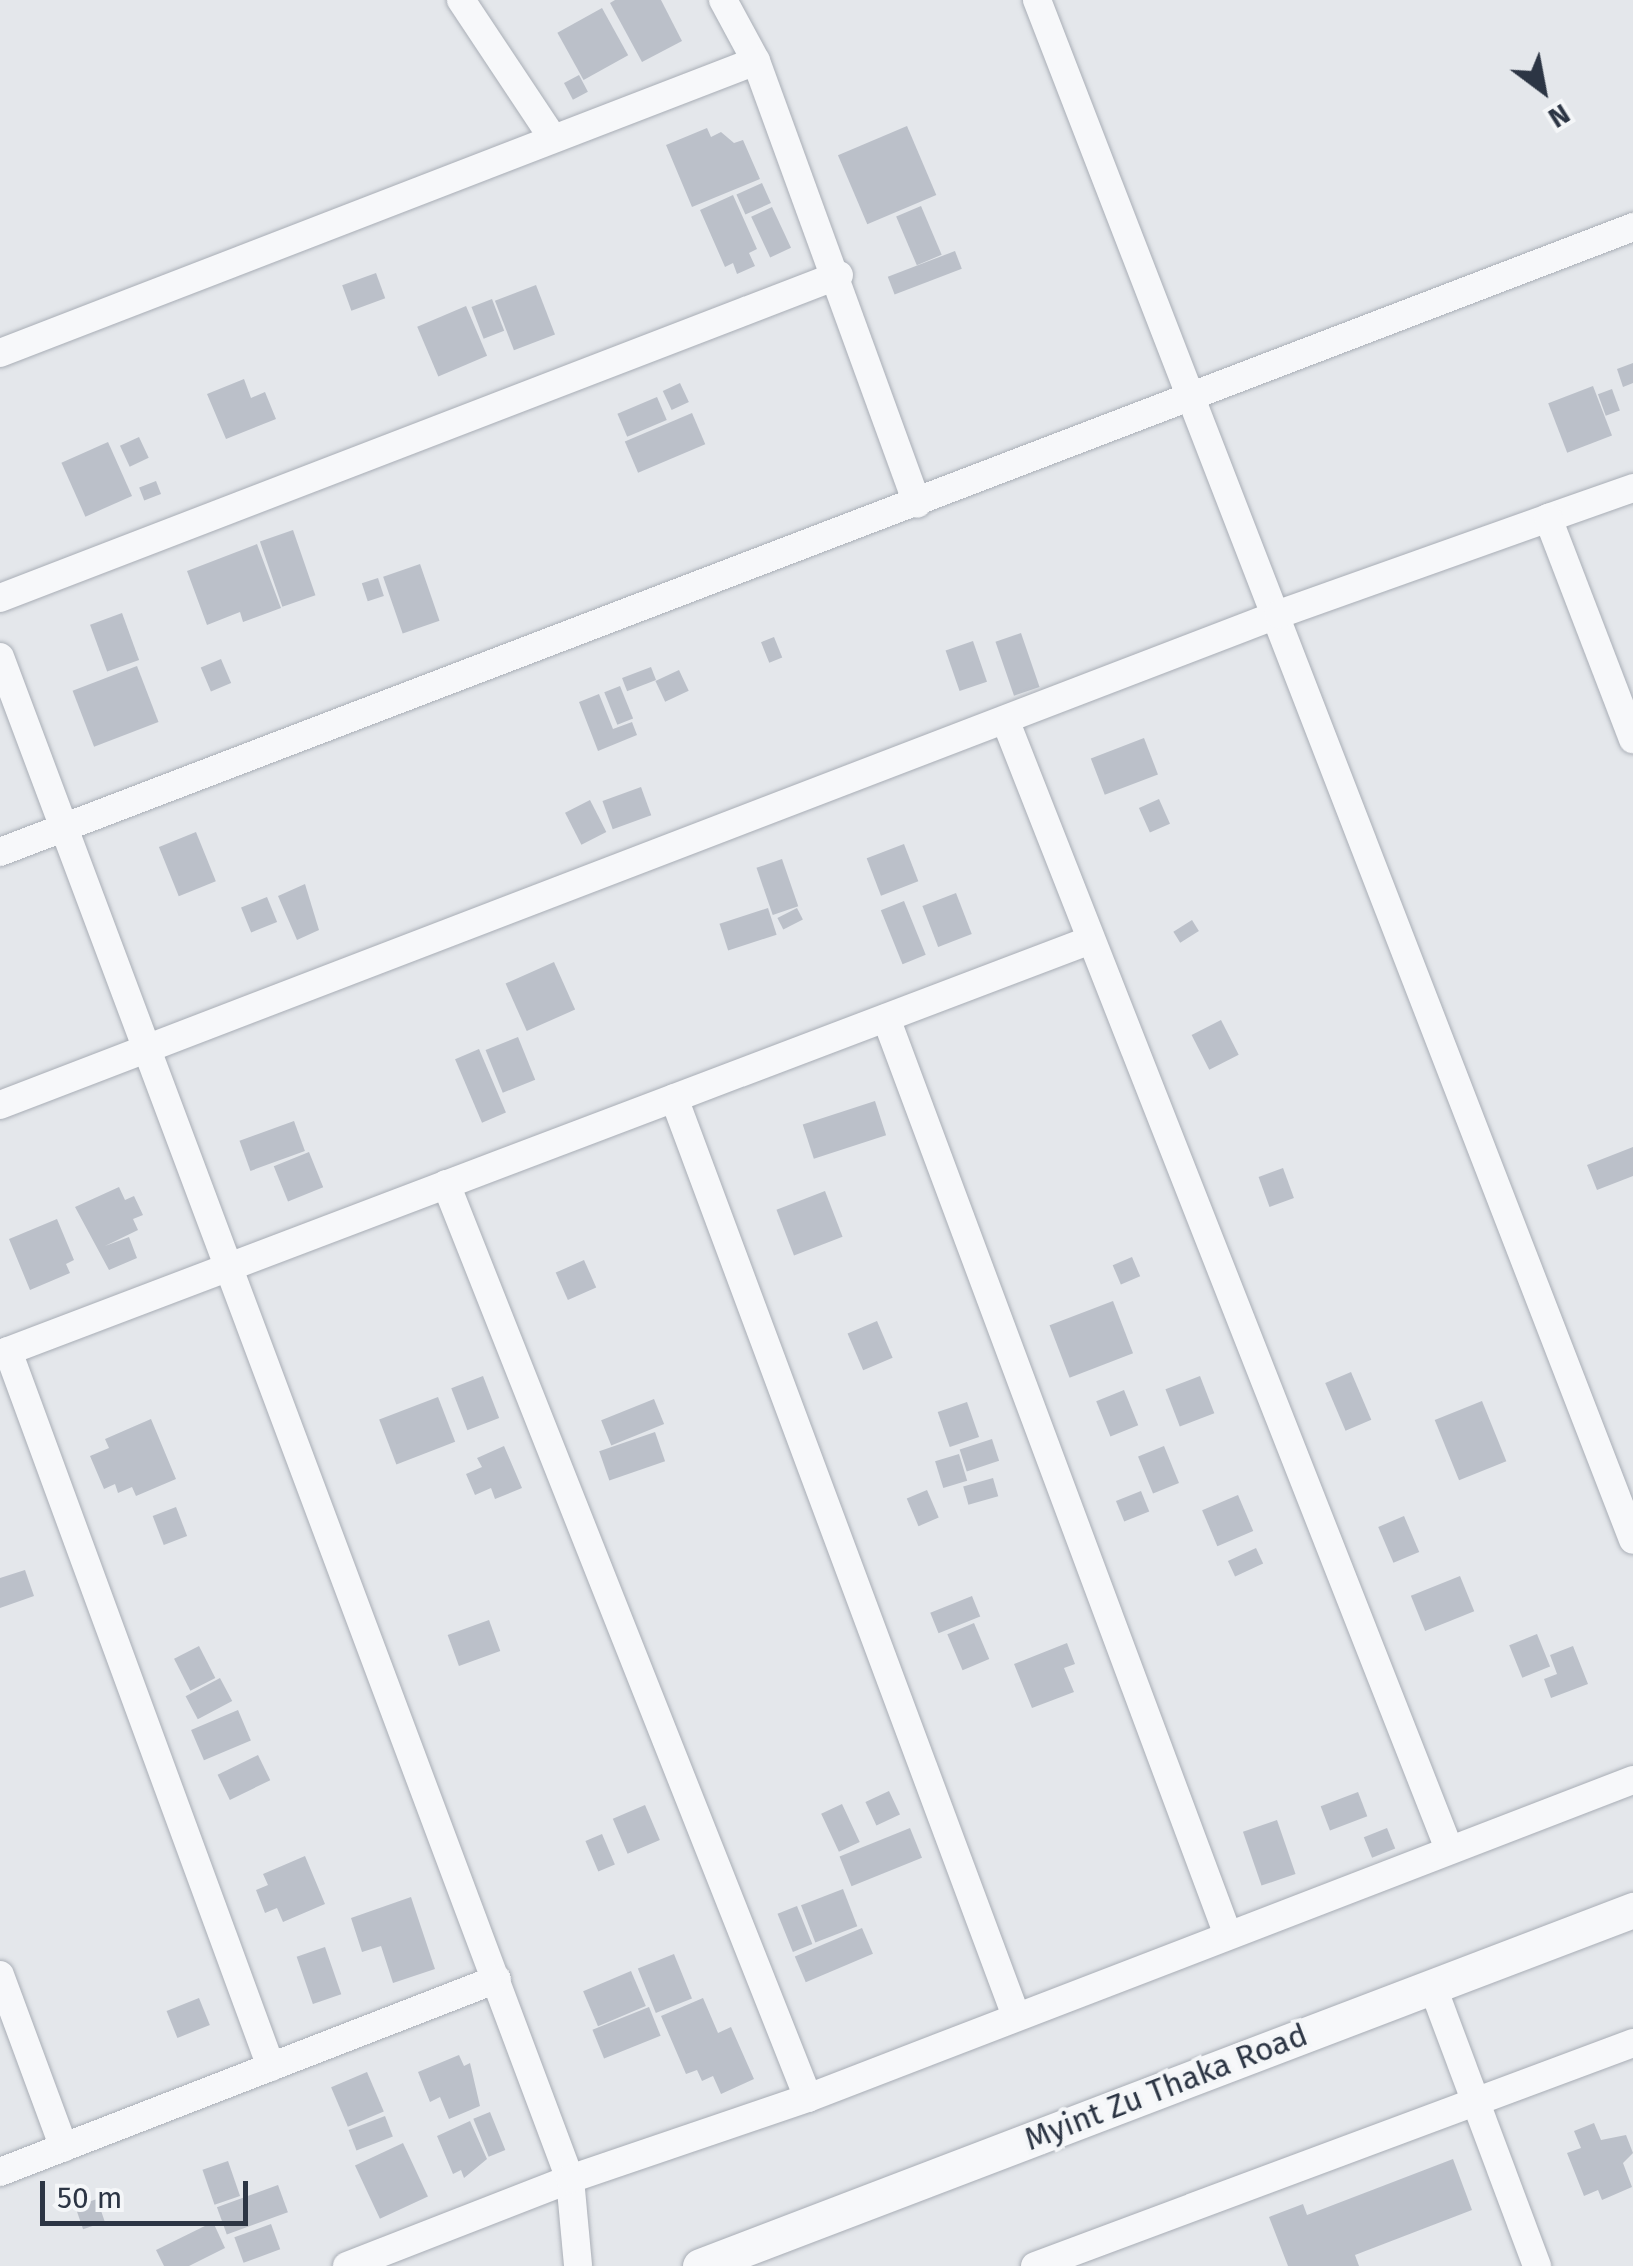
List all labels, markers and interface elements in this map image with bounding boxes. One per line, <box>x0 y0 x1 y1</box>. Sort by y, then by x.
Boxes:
north arrow <box>1493 40 1593 140</box>
text: N <box>1543 97 1576 135</box>
street label: Myint Zu Thaka Road <box>1019 2015 1313 2159</box>
scale bar <box>45 2161 252 2223</box>
text: 50 m <box>57 2180 122 2216</box>

